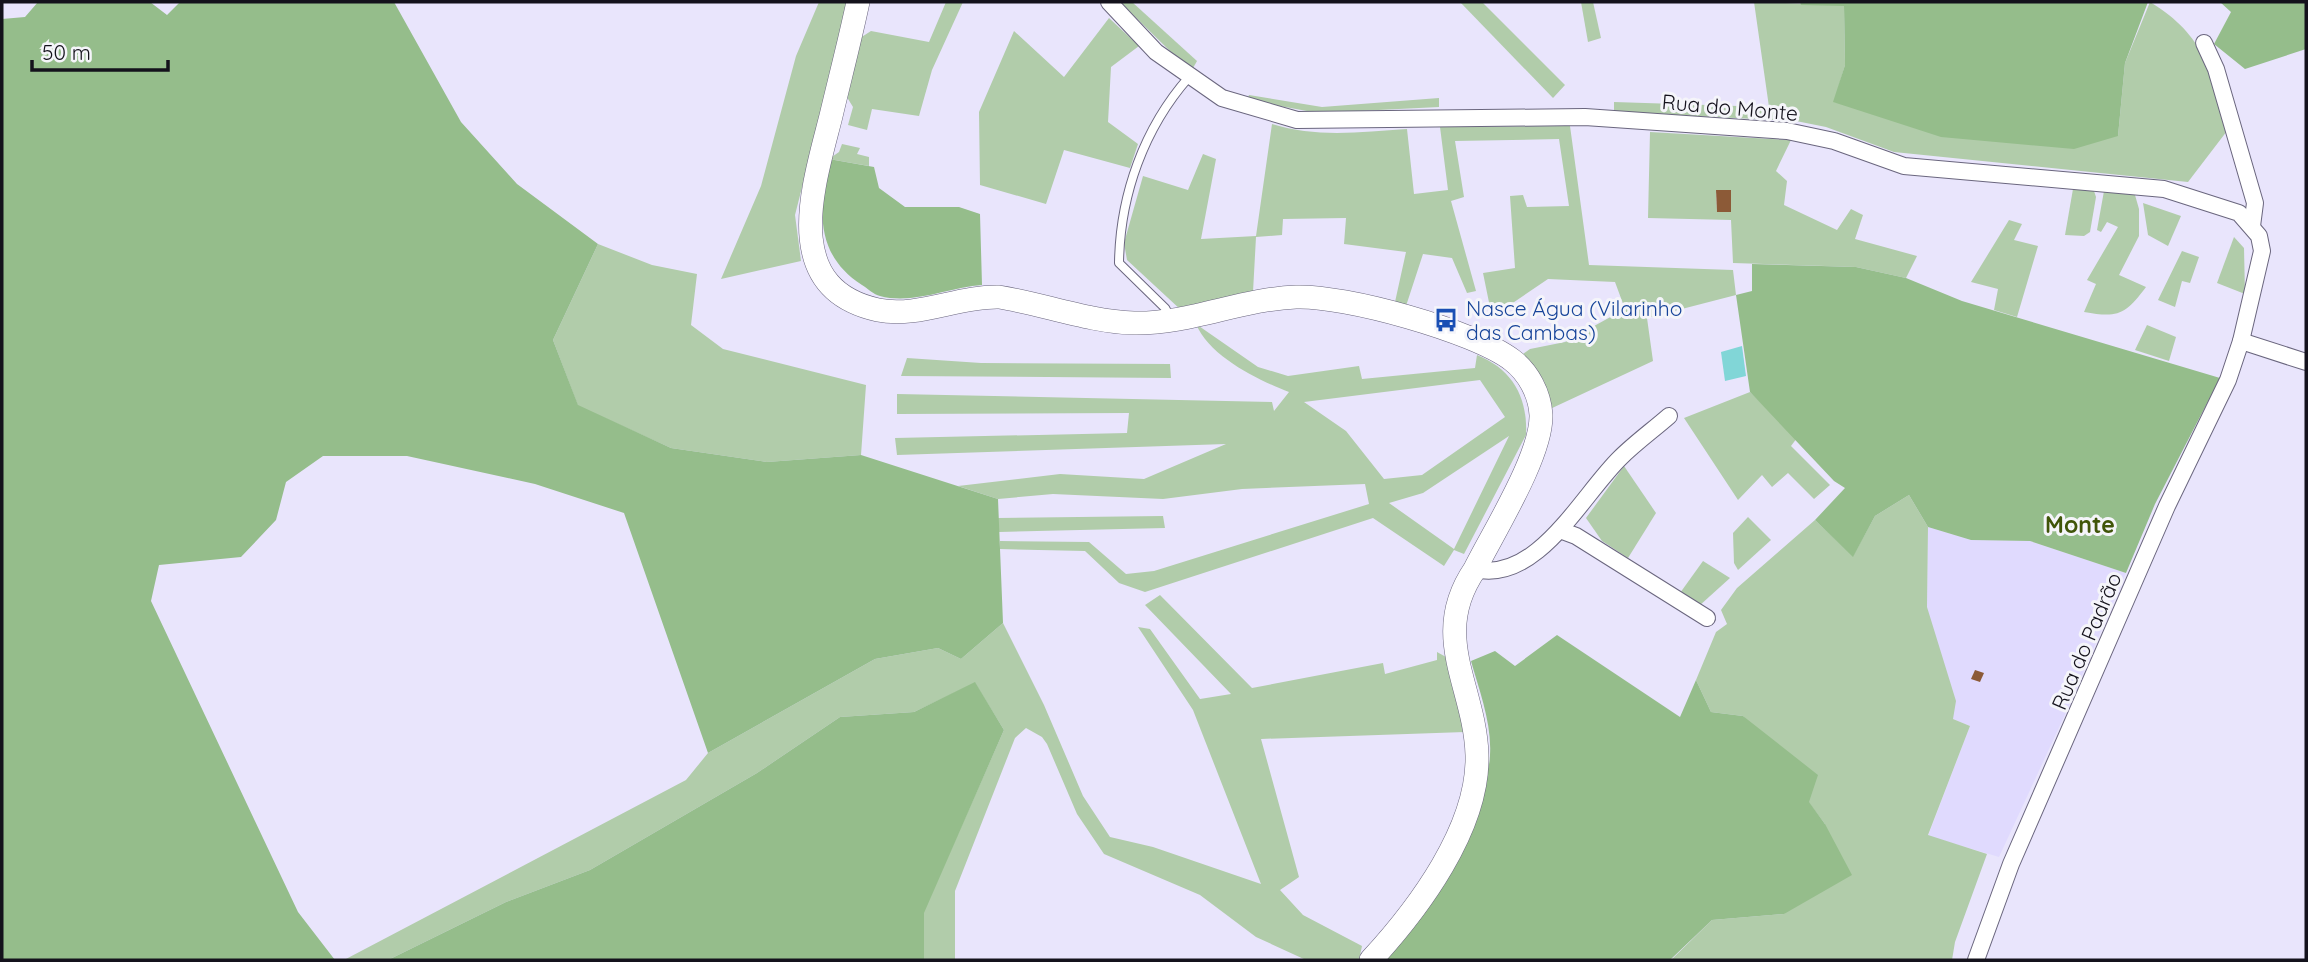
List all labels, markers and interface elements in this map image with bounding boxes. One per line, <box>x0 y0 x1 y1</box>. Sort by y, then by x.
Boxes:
scale bar <box>32 28 168 72</box>
text: 50 m <box>42 39 91 65</box>
street label: Rua do Monte <box>1661 88 1799 126</box>
place label: Nasce Água (Vilarinho das Cambas) <box>1466 295 1682 345</box>
bus stop icon: Nasce Água (Vilarinho das Cambas) <box>1432 306 1460 334</box>
district label: Monte <box>2045 510 2115 539</box>
street label: Rua do Padrão <box>2045 568 2127 714</box>

